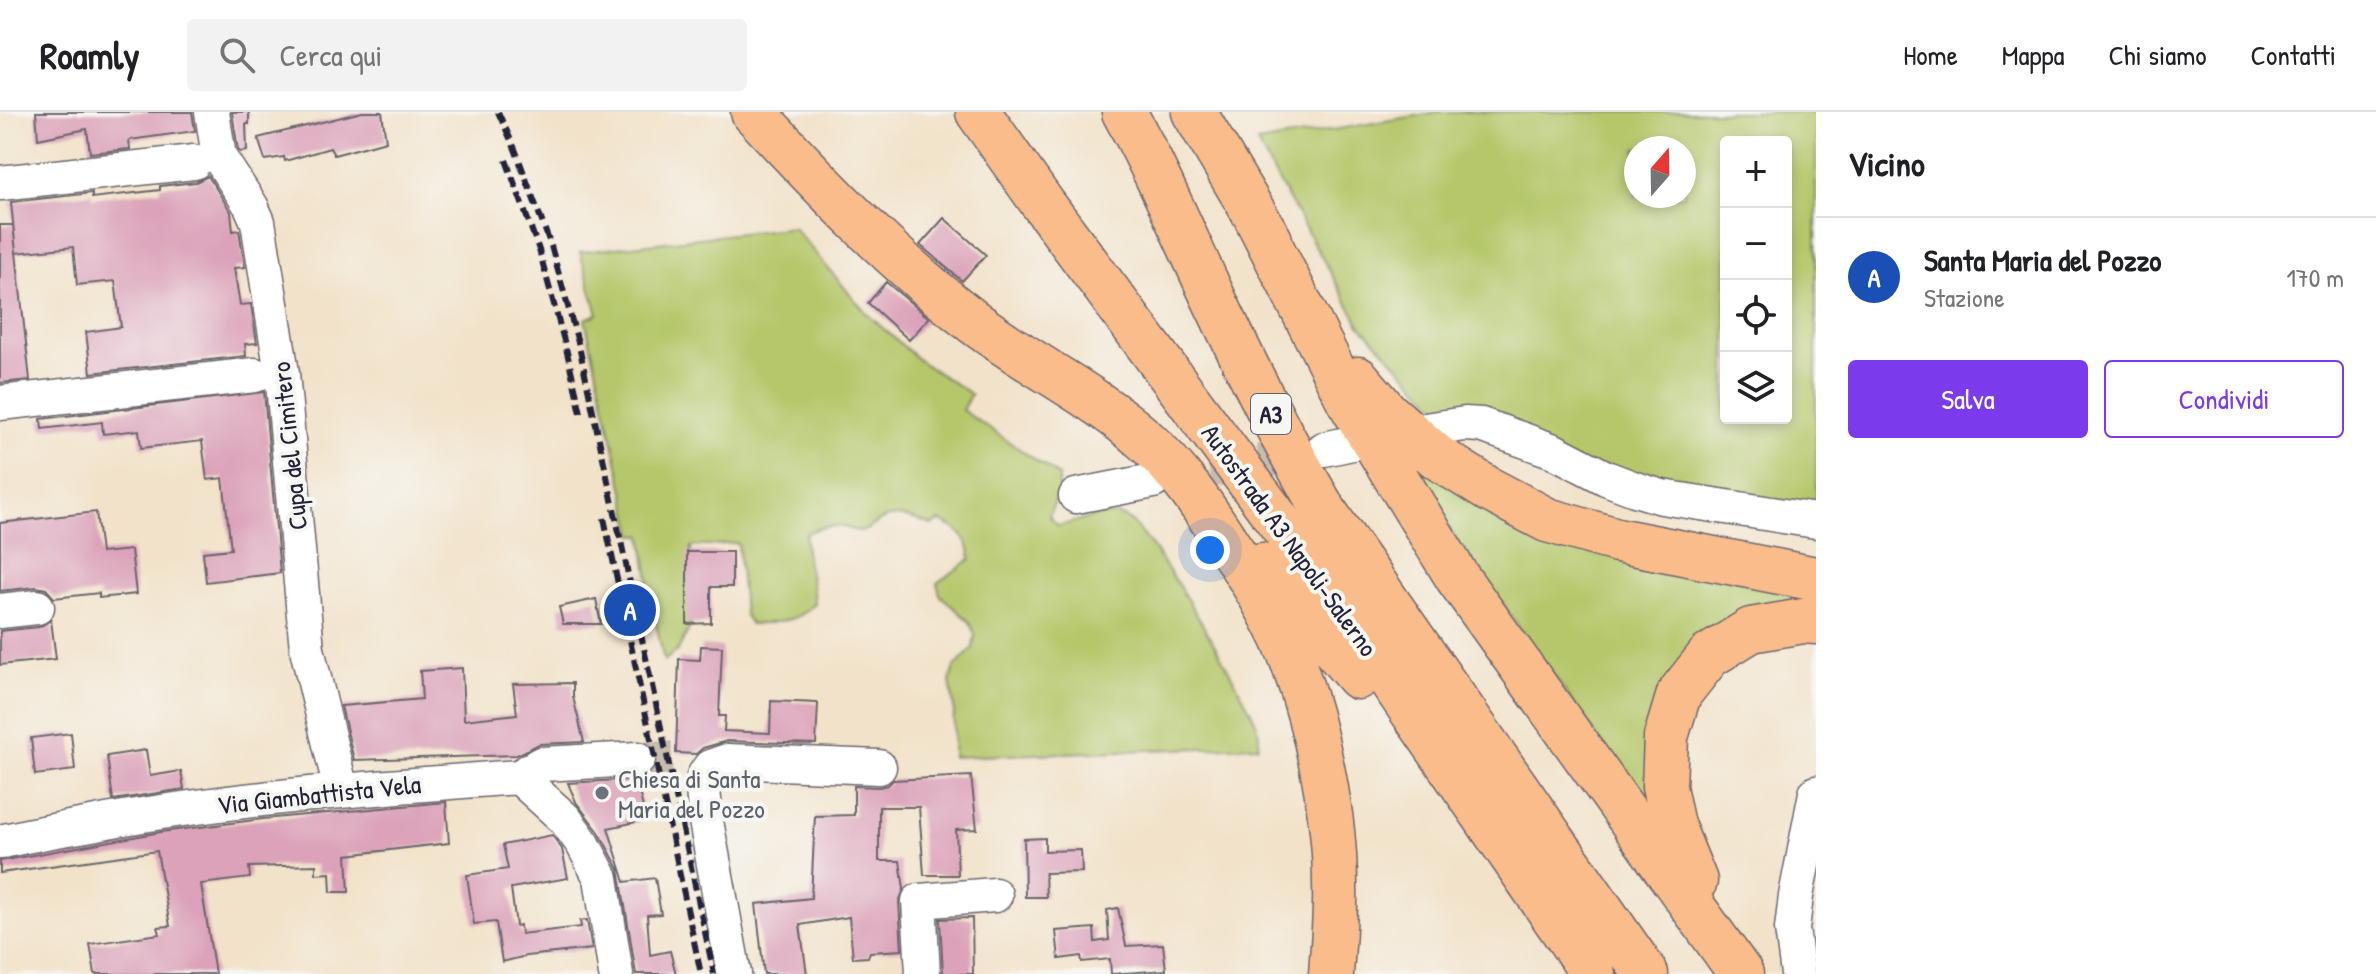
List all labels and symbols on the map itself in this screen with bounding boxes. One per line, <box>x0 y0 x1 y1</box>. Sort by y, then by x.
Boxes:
north arrow <box>1624 136 1696 208</box>
street label: Cupa del Cimitero <box>263 360 315 532</box>
road number: A3 <box>1251 394 1291 434</box>
street label: Autostrada A3 Napoli-Salerno <box>1194 417 1386 663</box>
your location <box>1190 530 1230 570</box>
pin: A <box>604 580 656 640</box>
place label: Chiesa di Santa Maria del Pozzo <box>618 761 765 826</box>
street label: Via Giambattista Vela <box>215 766 423 822</box>
marker: Chiesa di Santa Maria del Pozzo <box>593 784 611 802</box>

